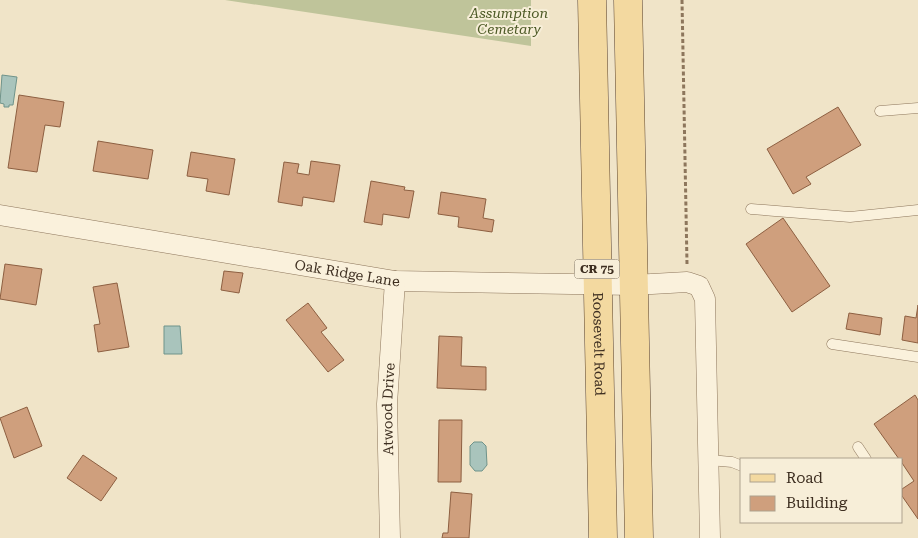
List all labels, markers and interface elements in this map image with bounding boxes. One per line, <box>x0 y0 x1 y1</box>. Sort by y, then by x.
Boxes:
park label: Assumption Cemetary <box>469 5 549 37</box>
street label: Oak Ridge Lane <box>293 256 400 289</box>
road number: CR 75 <box>574 260 620 278</box>
street label: Roosevelt Road <box>590 292 608 396</box>
street label: Atwood Drive <box>379 362 398 456</box>
legend <box>740 458 903 523</box>
text: Road <box>786 469 823 487</box>
text: Building <box>786 494 848 512</box>

